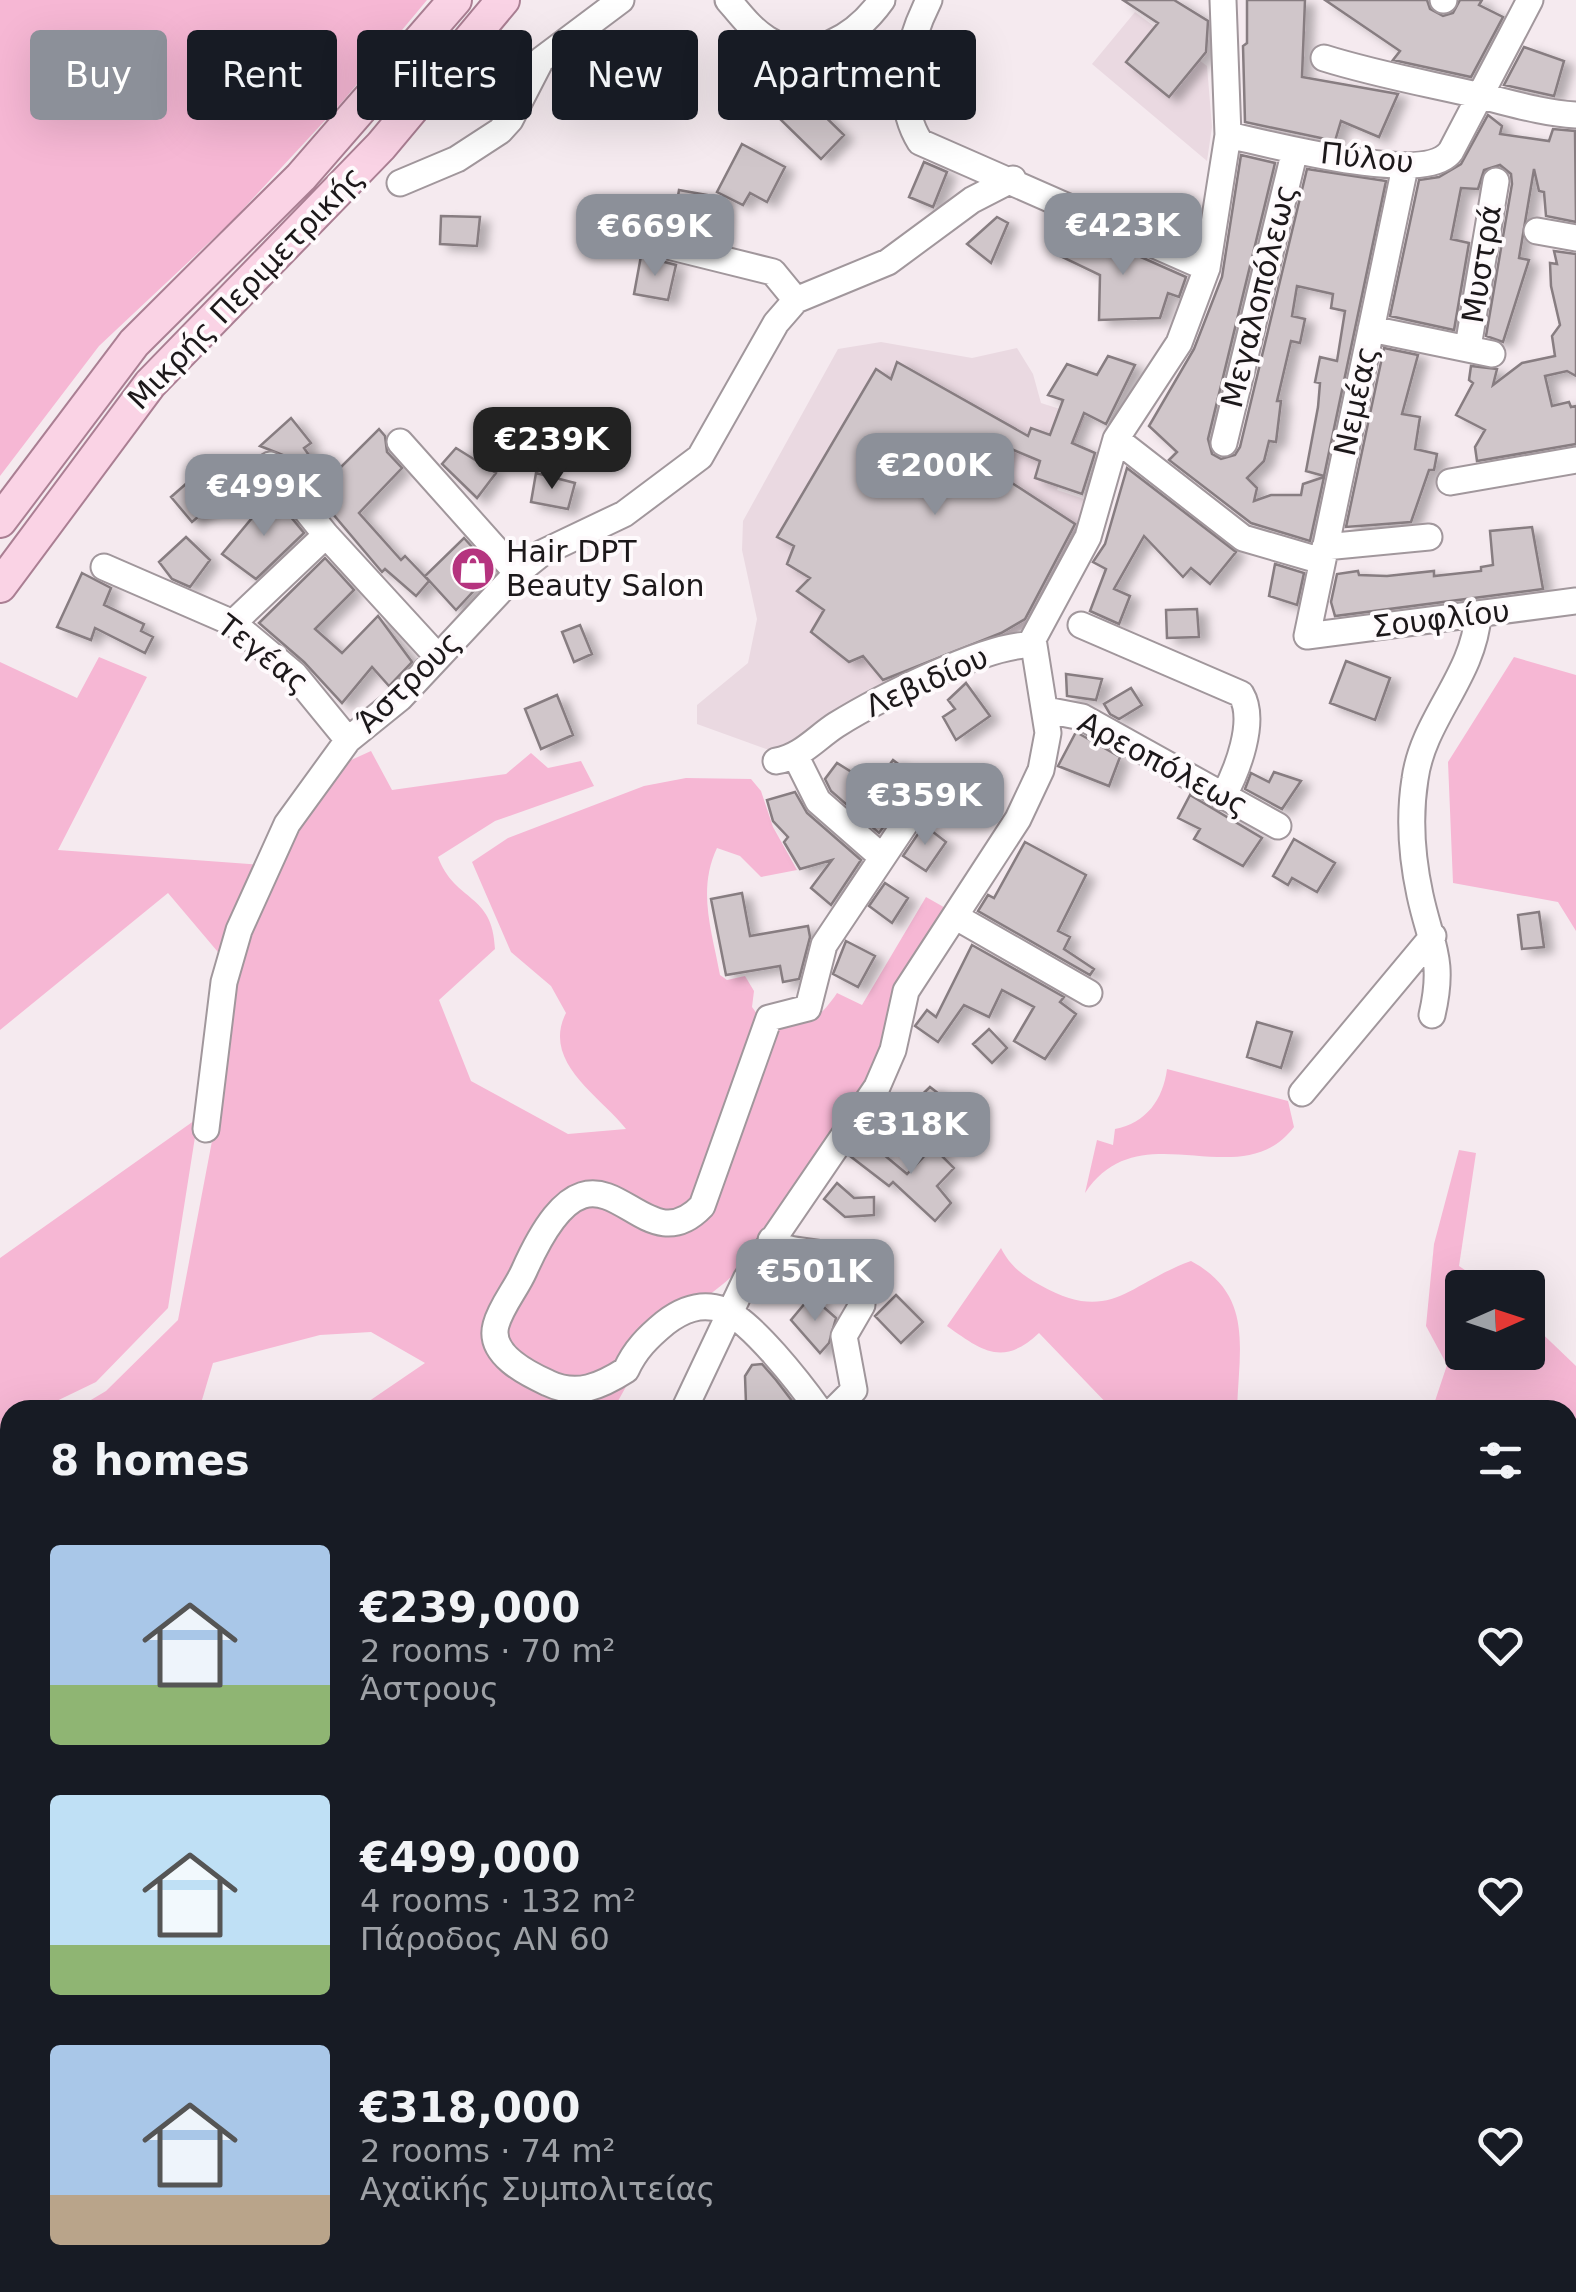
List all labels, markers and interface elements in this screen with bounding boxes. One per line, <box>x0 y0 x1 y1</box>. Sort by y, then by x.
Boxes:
chip: Buy <box>30 30 167 120</box>
chip: Rent <box>187 30 337 120</box>
chip: Filters <box>357 30 532 120</box>
chip: New <box>552 30 698 120</box>
chip: Apartment <box>718 30 976 120</box>
street label: Πύλου <box>1319 135 1415 180</box>
street label: Μικρής Περιμετρικής <box>121 159 371 416</box>
street label: Μεγαλοπόλεως <box>1214 181 1303 411</box>
pin: €423K <box>1053 193 1193 278</box>
pin: €669K <box>585 194 725 279</box>
street label: Μυστρά <box>1455 202 1508 325</box>
text: €423K <box>1066 206 1180 244</box>
text: €669K <box>598 207 712 245</box>
street label: Νεμέας <box>1327 343 1384 459</box>
pin: €239K <box>482 407 622 492</box>
text: €239K <box>495 420 609 458</box>
pin: €200K <box>865 433 1005 518</box>
text: €200K <box>878 446 992 484</box>
pin: €499K <box>194 454 334 539</box>
text: €499K <box>207 467 321 505</box>
place label: Hair DPT Beauty Salon <box>506 534 705 603</box>
shop icon: Hair DPT Beauty Salon <box>450 546 496 592</box>
street label: Σουφλίου <box>1370 593 1512 644</box>
street label: Τεγέας <box>210 607 316 700</box>
street label: Άστρους <box>350 624 468 739</box>
street label: Λεβιδίου <box>860 639 993 724</box>
street label: Αρεοπόλεως <box>1072 704 1254 823</box>
pin: €359K <box>855 763 995 848</box>
text: €359K <box>868 776 982 814</box>
pin: €318K <box>841 1092 981 1177</box>
text: €318K <box>854 1105 968 1143</box>
pin: €501K <box>745 1239 885 1324</box>
text: €501K <box>758 1252 872 1290</box>
north arrow <box>1445 1270 1545 1370</box>
map controls <box>1445 1270 1545 1370</box>
icon: filters <box>1473 1433 1528 1488</box>
text: 8 homes <box>50 1436 250 1485</box>
text: €239,000 <box>360 1583 581 1632</box>
icon: home <box>130 1585 250 1705</box>
icon: heart <box>1473 1618 1528 1673</box>
text: 2 rooms · 70 m² <box>360 1632 615 1670</box>
text: Άστρους <box>360 1670 499 1708</box>
text: €499,000 <box>360 1833 581 1882</box>
icon: home <box>130 1835 250 1955</box>
icon: heart <box>1473 1868 1528 1923</box>
text: 4 rooms · 132 m² <box>360 1882 636 1920</box>
text: Πάροδος ΑΝ 60 <box>360 1920 610 1958</box>
text: €318,000 <box>360 2083 581 2132</box>
icon: home <box>130 2085 250 2205</box>
icon: heart <box>1473 2118 1528 2173</box>
text: 2 rooms · 74 m² <box>360 2132 615 2170</box>
text: Αχαϊκής Συμπολιτείας <box>360 2170 715 2208</box>

